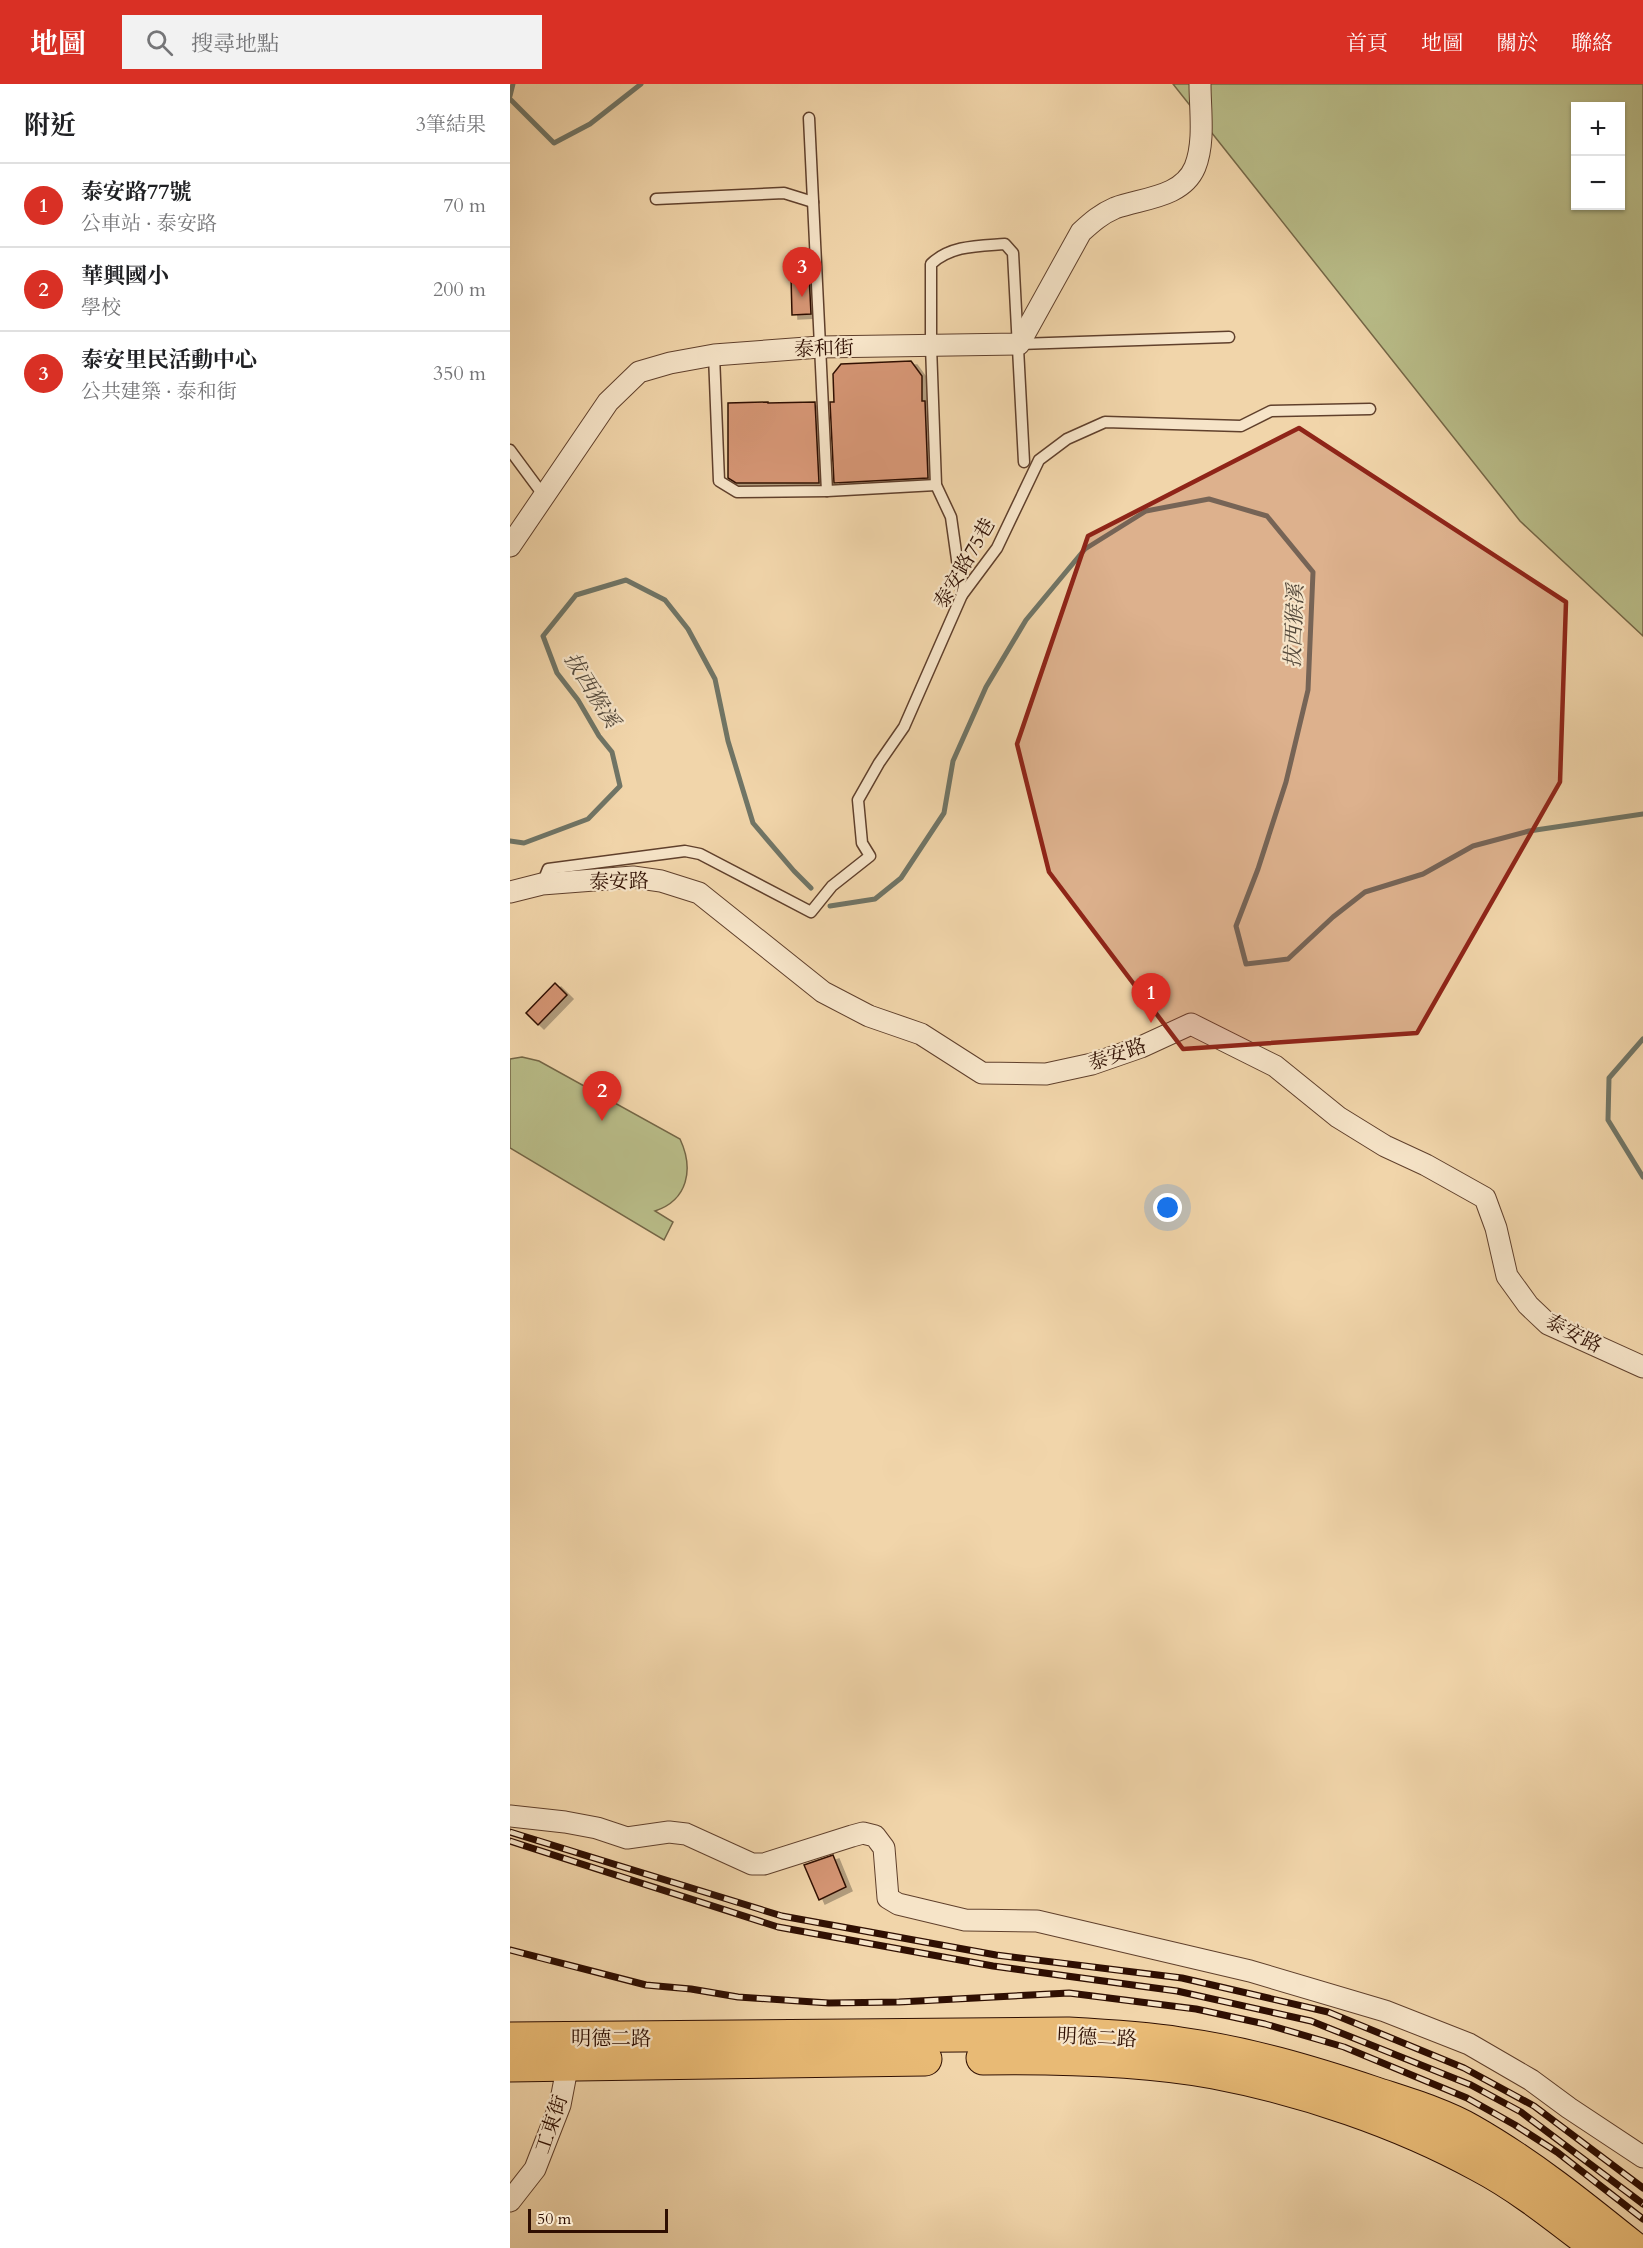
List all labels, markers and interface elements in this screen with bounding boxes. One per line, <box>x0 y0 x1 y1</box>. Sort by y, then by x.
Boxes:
search box <box>122 15 542 69</box>
text: 地圖 <box>30 25 86 63</box>
icon: search <box>143 26 176 59</box>
text: 搜尋地點 <box>191 29 279 59</box>
text: 首頁 <box>1346 29 1388 58</box>
text: 地圖 <box>1421 29 1463 58</box>
text: 關於 <box>1496 29 1538 58</box>
text: 聯絡 <box>1571 29 1613 58</box>
map controls <box>1571 102 1625 210</box>
button: + <box>1571 102 1625 156</box>
text: 附近 <box>24 108 76 143</box>
text: 3筆結果 <box>416 111 486 138</box>
button: − <box>1571 156 1625 210</box>
text: 泰安路77號 <box>81 177 192 207</box>
text: 1 <box>38 192 49 219</box>
text: 70 m <box>443 192 486 219</box>
text: 公車站 · 泰安路 <box>81 210 217 237</box>
pin: 3 <box>782 248 822 297</box>
text: 華興國小 <box>81 261 169 291</box>
text: 2 <box>38 276 49 303</box>
text: 200 m <box>433 276 486 303</box>
text: 學校 <box>81 294 121 321</box>
street label: 泰和街 <box>794 334 854 363</box>
text: 泰安里民活動中心 <box>81 345 257 375</box>
text: 3 <box>38 360 49 387</box>
text: 350 m <box>433 360 486 387</box>
text: 公共建築 · 泰和街 <box>81 378 237 405</box>
street label: 泰安路75巷 <box>928 513 1001 614</box>
water label: 拔西猴溪 <box>1279 582 1311 668</box>
water label: 拔西猴溪 <box>557 647 627 735</box>
street label: 泰安路 <box>589 867 649 896</box>
pin: 1 <box>1132 974 1170 1023</box>
street label: 泰安路 <box>1084 1032 1150 1077</box>
pin: 2 <box>582 1072 622 1121</box>
your location <box>1153 1193 1182 1222</box>
street label: 泰安路 <box>1541 1308 1607 1359</box>
street label: 明德二路 <box>1056 2022 1138 2053</box>
street label: 明德二路 <box>571 2025 651 2052</box>
street label: 工東街 <box>529 2091 574 2157</box>
scale bar <box>528 2206 668 2234</box>
text: 50 m <box>537 2208 571 2230</box>

